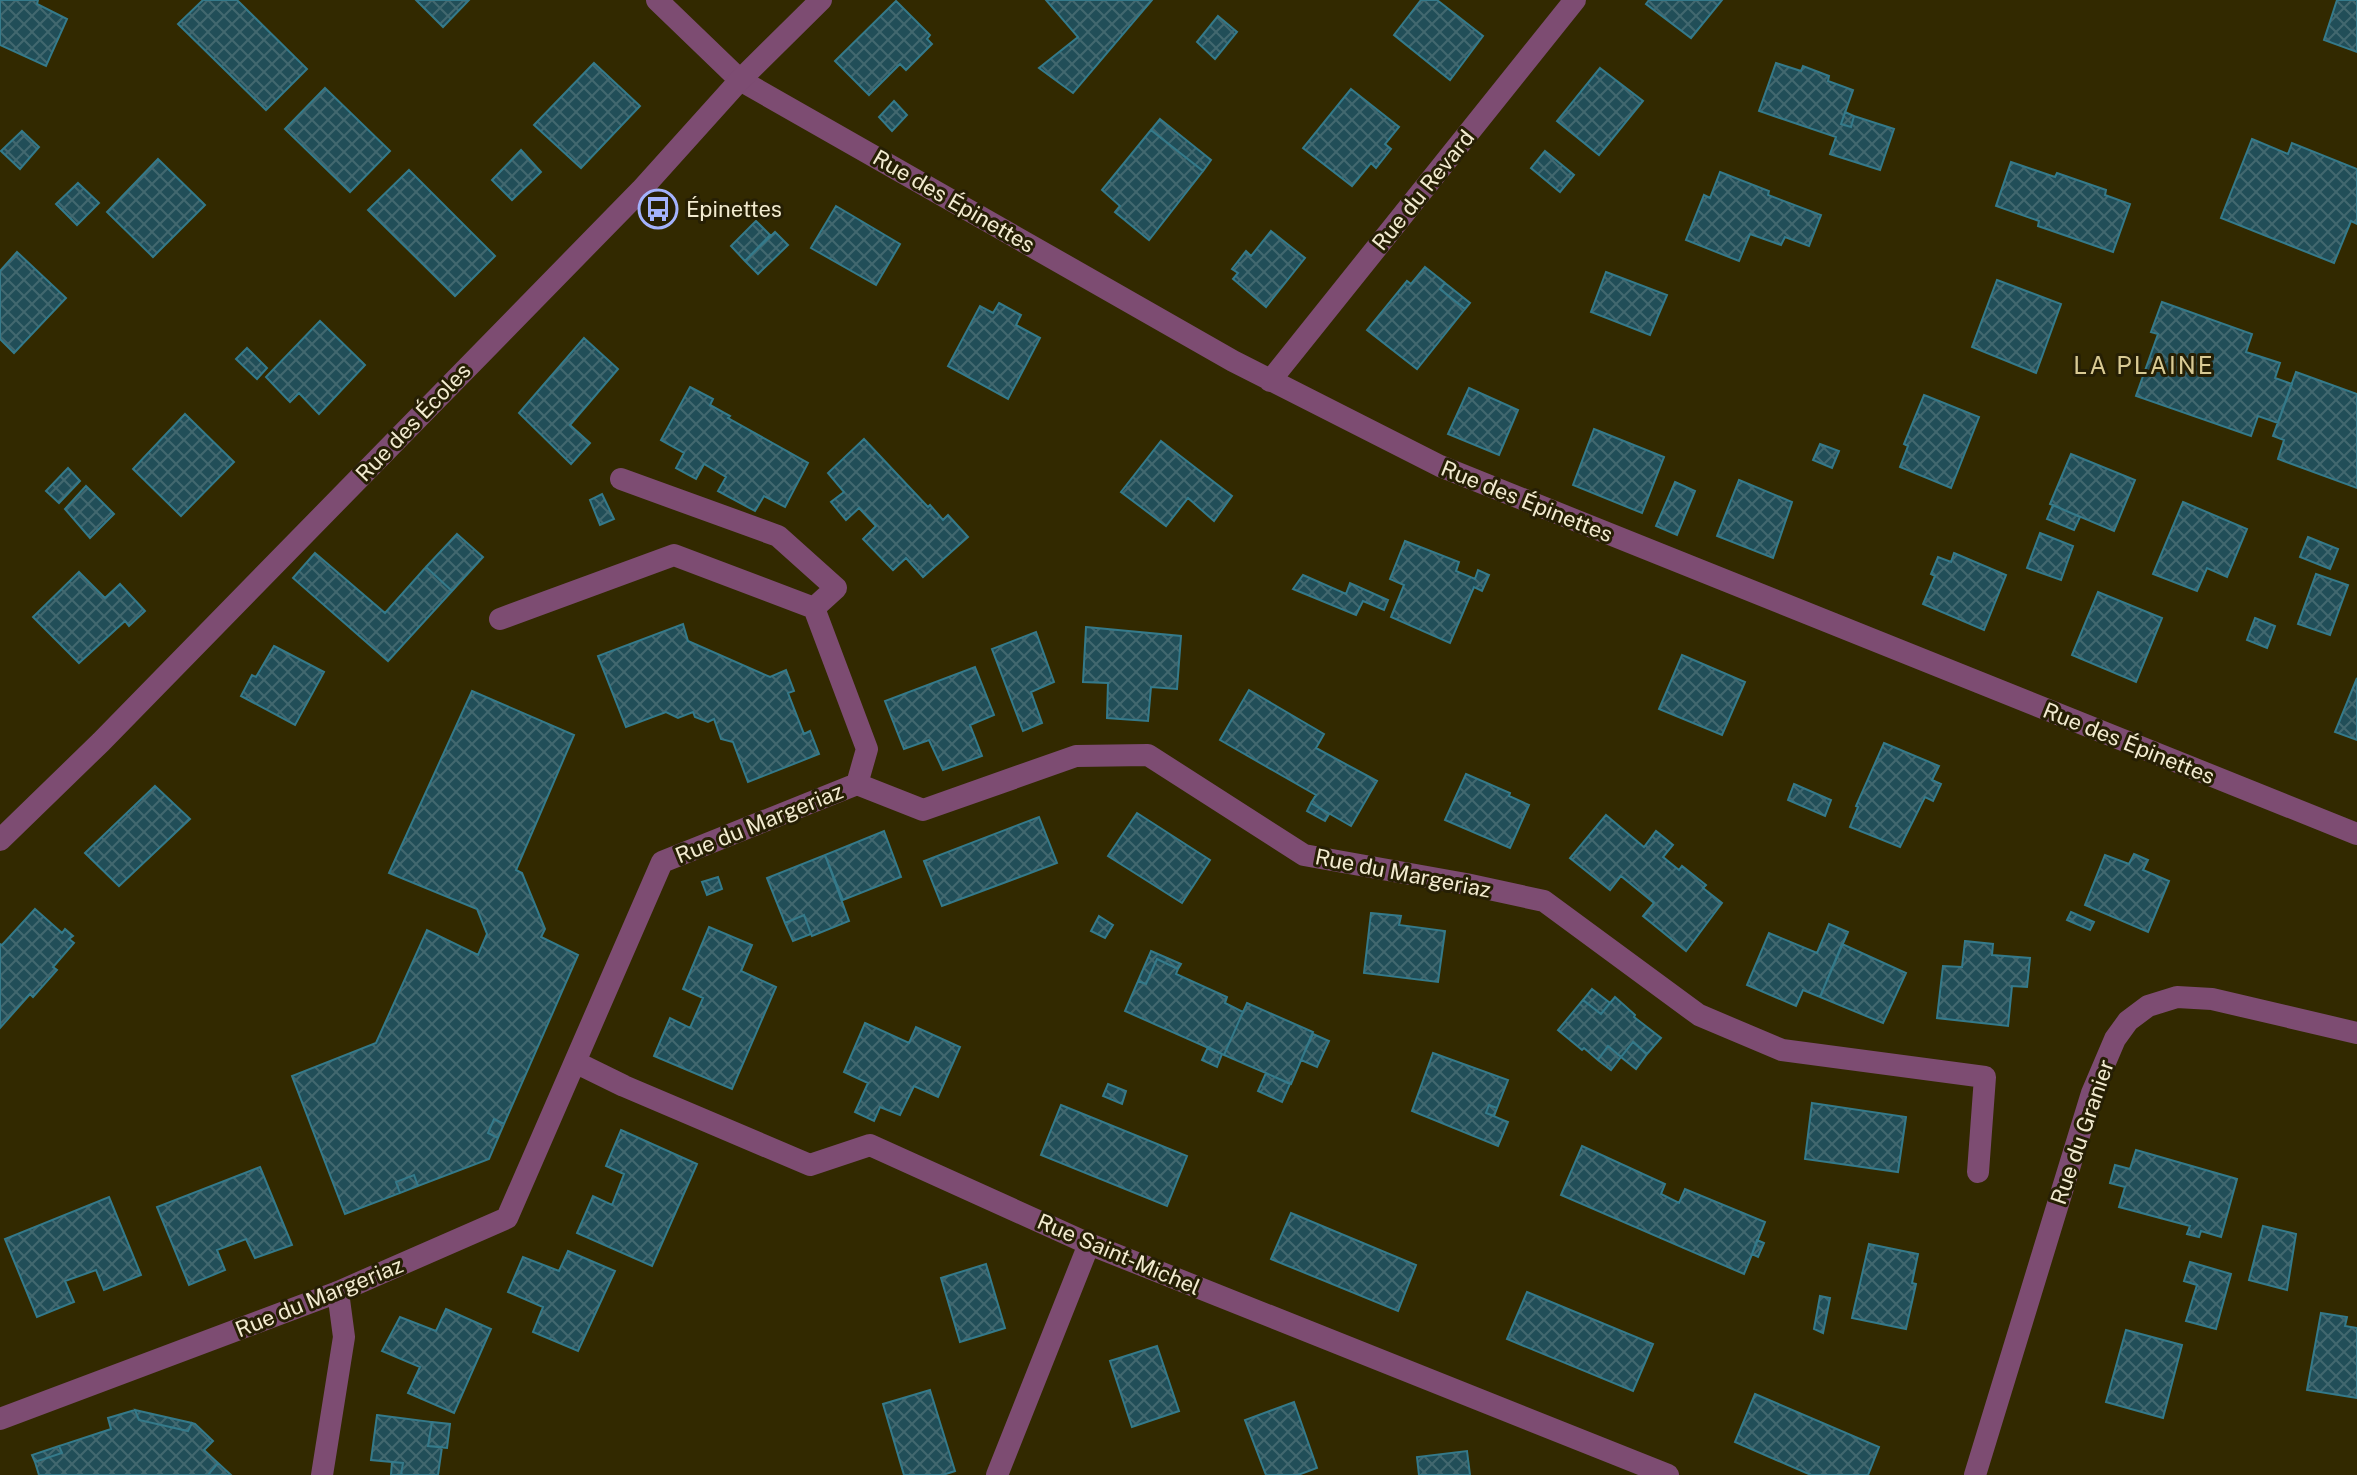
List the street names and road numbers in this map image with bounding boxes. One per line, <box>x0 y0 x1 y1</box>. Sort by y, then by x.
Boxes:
street label: Rue du Revard <box>1367 125 1479 255</box>
street label: Rue des Épinettes <box>868 144 1040 258</box>
street label: Rue des Écoles <box>350 357 476 487</box>
street label: Rue des Épinettes <box>1437 455 1617 547</box>
street label: Rue des Épinettes <box>2039 697 2219 789</box>
street label: Rue du Margeriaz <box>671 778 847 868</box>
street label: Rue du Margeriaz <box>1313 843 1493 903</box>
street label: Rue du Granier <box>2045 1056 2119 1208</box>
street label: Rue Saint-Michel <box>1034 1208 1204 1300</box>
street label: Rue du Margeriaz <box>231 1252 407 1342</box>

